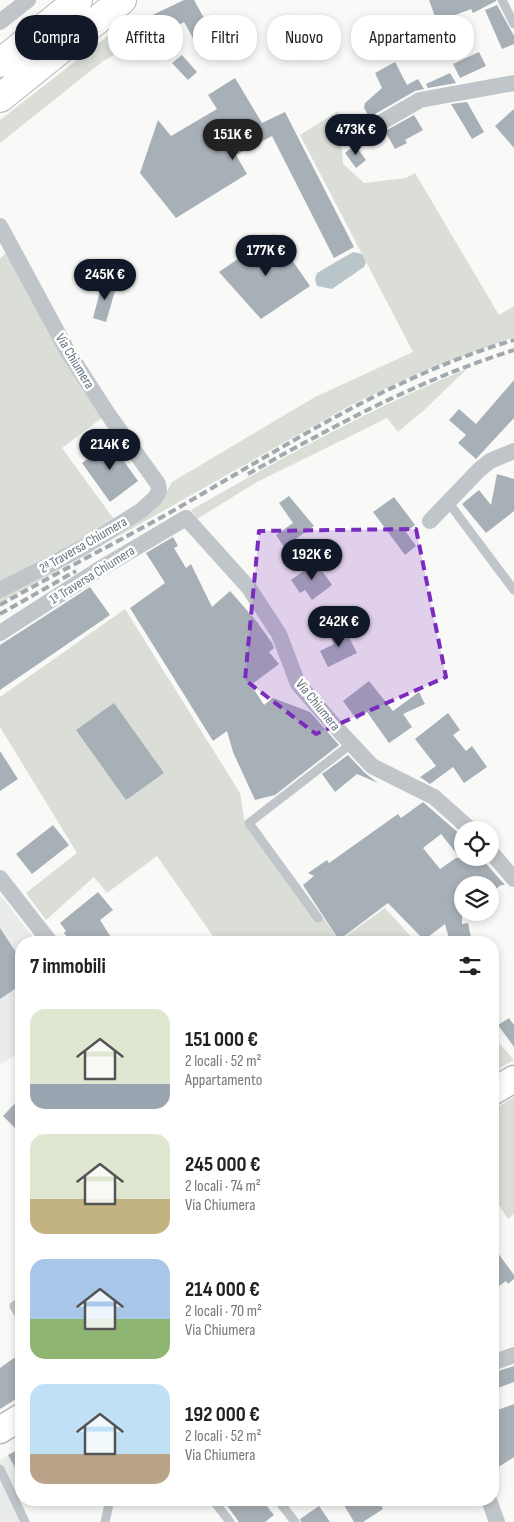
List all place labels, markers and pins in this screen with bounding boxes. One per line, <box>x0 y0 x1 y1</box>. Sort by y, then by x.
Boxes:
pin: 473K € <box>315 114 397 156</box>
pin: 151K € <box>192 119 274 161</box>
pin: 177K € <box>225 234 307 277</box>
pin: 245K € <box>64 258 146 301</box>
pin: 214K € <box>69 428 151 471</box>
pin: 192K € <box>271 538 353 581</box>
pin: 242K € <box>298 606 380 648</box>

